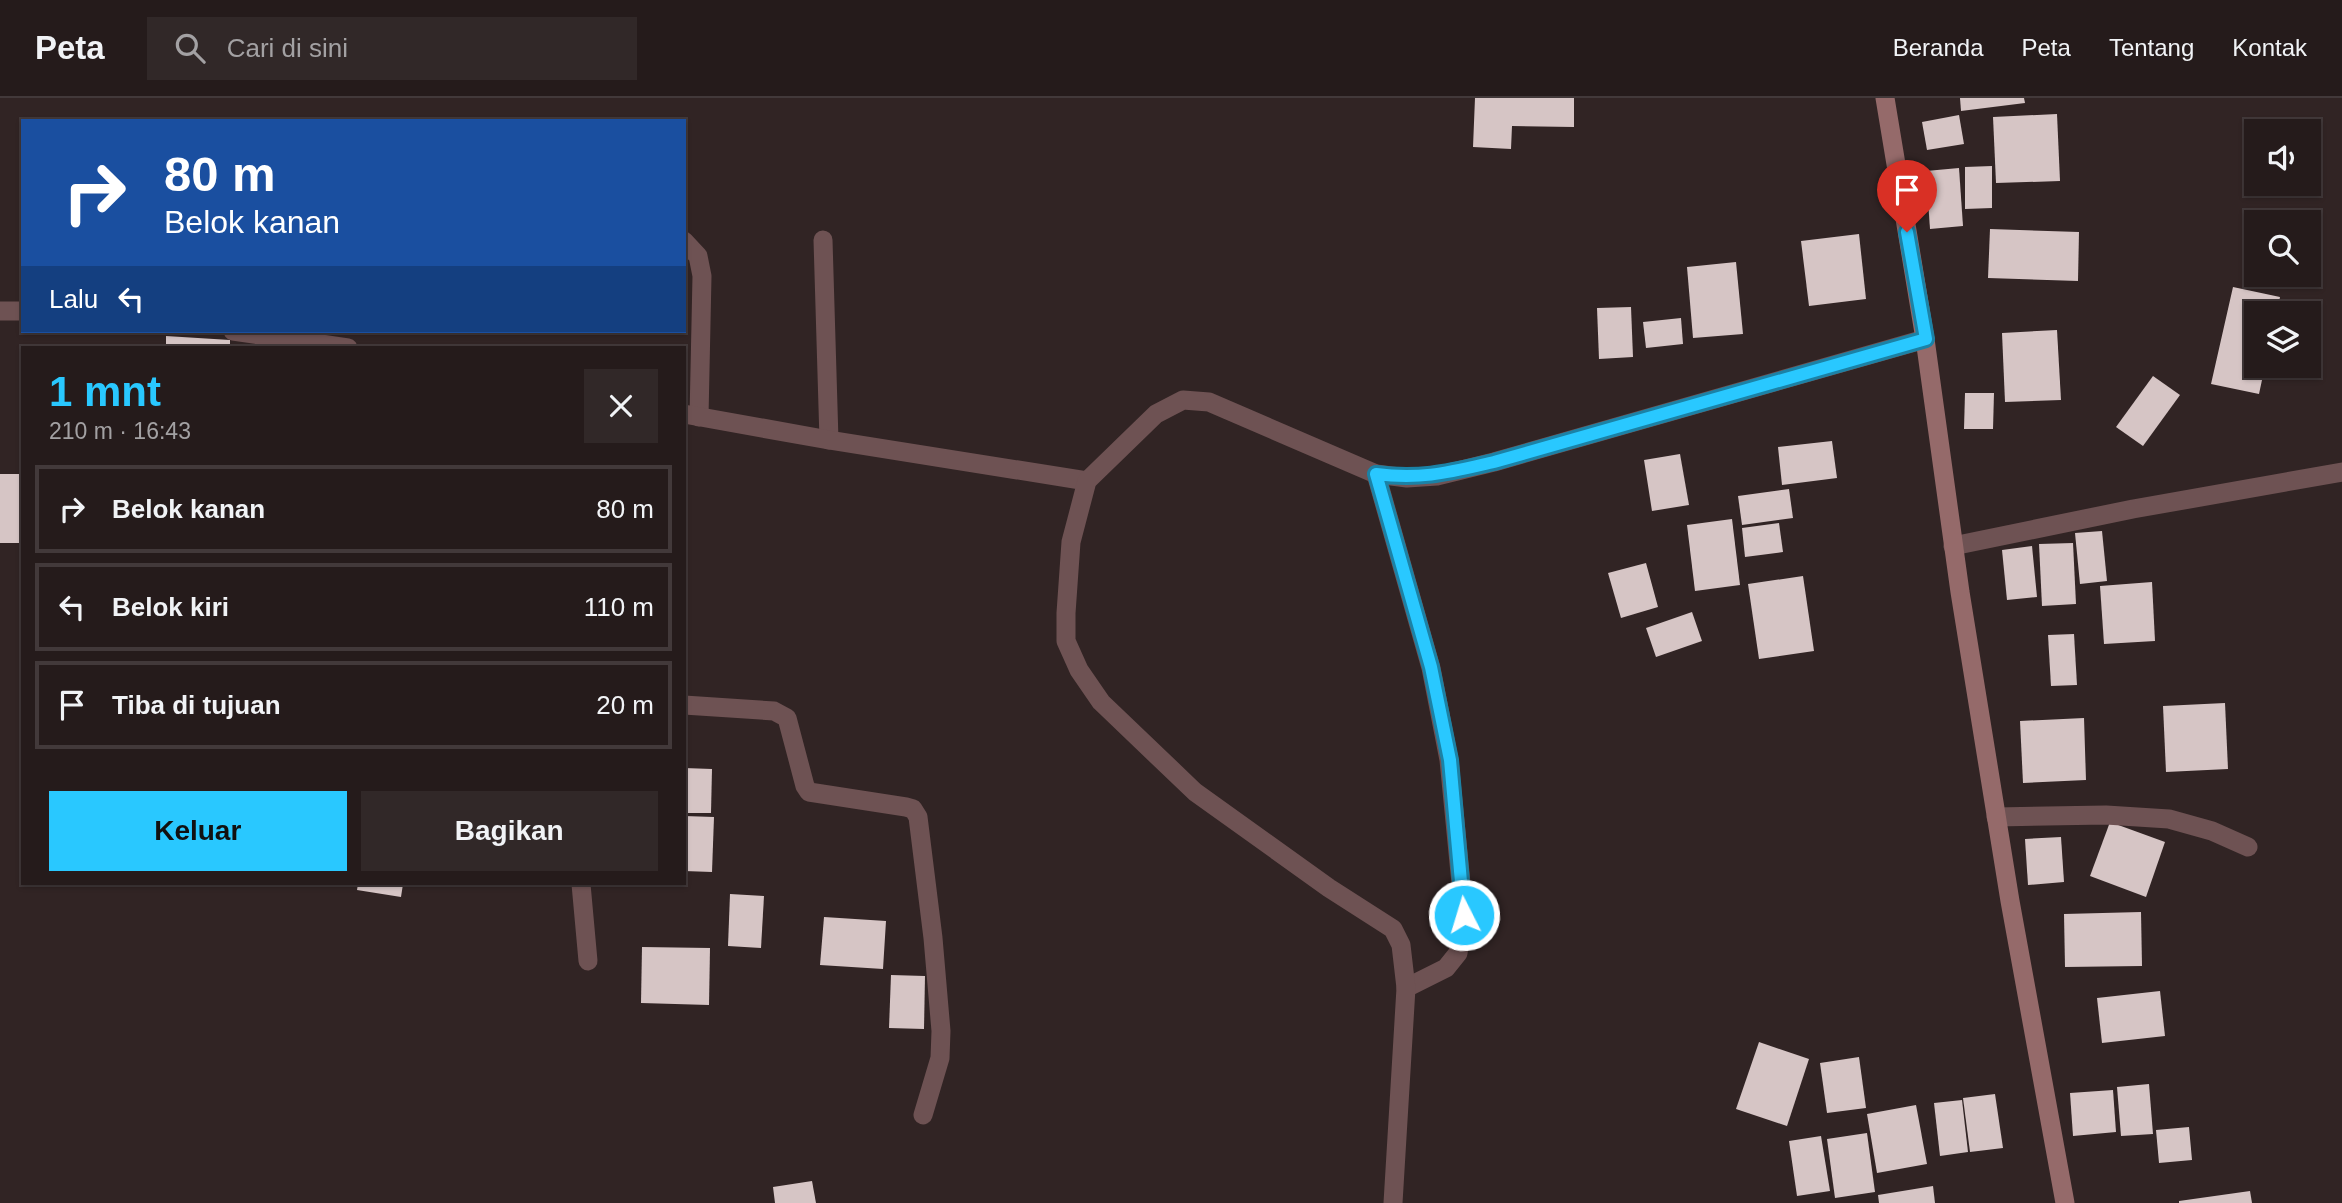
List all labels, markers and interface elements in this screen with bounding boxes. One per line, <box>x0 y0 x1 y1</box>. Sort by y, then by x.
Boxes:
search box <box>147 17 637 80</box>
text: Peta <box>35 29 105 66</box>
icon: search <box>171 29 209 67</box>
text: Cari di sini <box>227 33 348 63</box>
text: Beranda <box>1893 34 1984 61</box>
text: Peta <box>2022 34 2071 61</box>
text: Tentang <box>2109 34 2194 61</box>
text: Kontak <box>2232 34 2307 61</box>
map controls <box>2244 119 2321 378</box>
button: sound <box>2244 119 2321 196</box>
icon: right <box>49 147 140 238</box>
text: 80 m <box>164 147 276 201</box>
pin <box>1877 160 1937 232</box>
icon: arrive <box>1888 171 1926 209</box>
text: Belok kanan <box>164 204 340 240</box>
button: search <box>2244 210 2321 287</box>
icon: left <box>112 280 150 318</box>
text: Lalu <box>49 284 98 314</box>
button: layers <box>2244 301 2321 378</box>
text: 1 mnt <box>49 368 161 415</box>
button: close <box>584 369 658 443</box>
text: 210 m · 16:43 <box>49 418 191 444</box>
icon: right <box>53 490 91 528</box>
text: Belok kanan <box>112 494 265 524</box>
text: 80 m <box>596 494 654 524</box>
icon: left <box>53 588 91 626</box>
text: Belok kiri <box>112 592 229 622</box>
text: 110 m <box>584 592 654 622</box>
icon: arrive <box>53 686 91 724</box>
text: Tiba di tujuan <box>112 690 281 720</box>
text: 20 m <box>596 690 654 720</box>
button: Keluar <box>49 791 347 871</box>
button: Bagikan <box>361 791 658 871</box>
position arrow <box>1427 878 1501 952</box>

